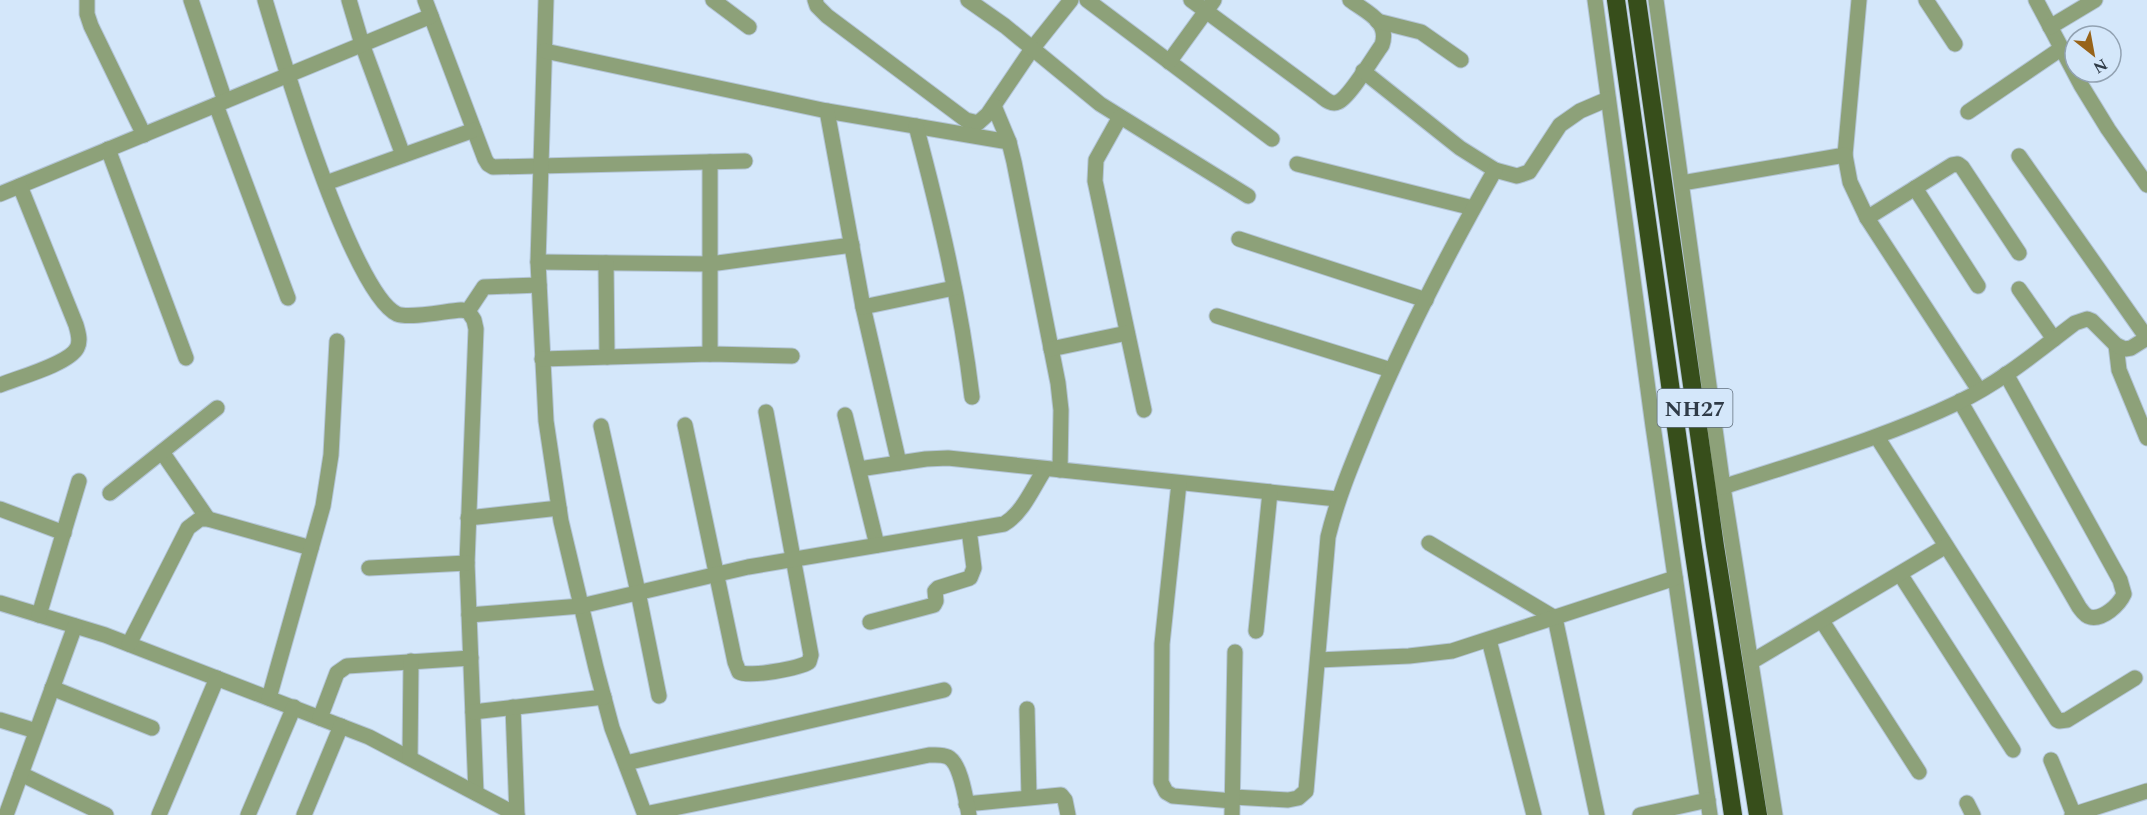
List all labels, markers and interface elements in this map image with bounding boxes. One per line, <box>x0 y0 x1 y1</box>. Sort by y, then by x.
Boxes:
north arrow <box>2063 24 2123 84</box>
text: N <box>2088 52 2112 80</box>
road number: NH27 <box>1658 389 1732 427</box>

